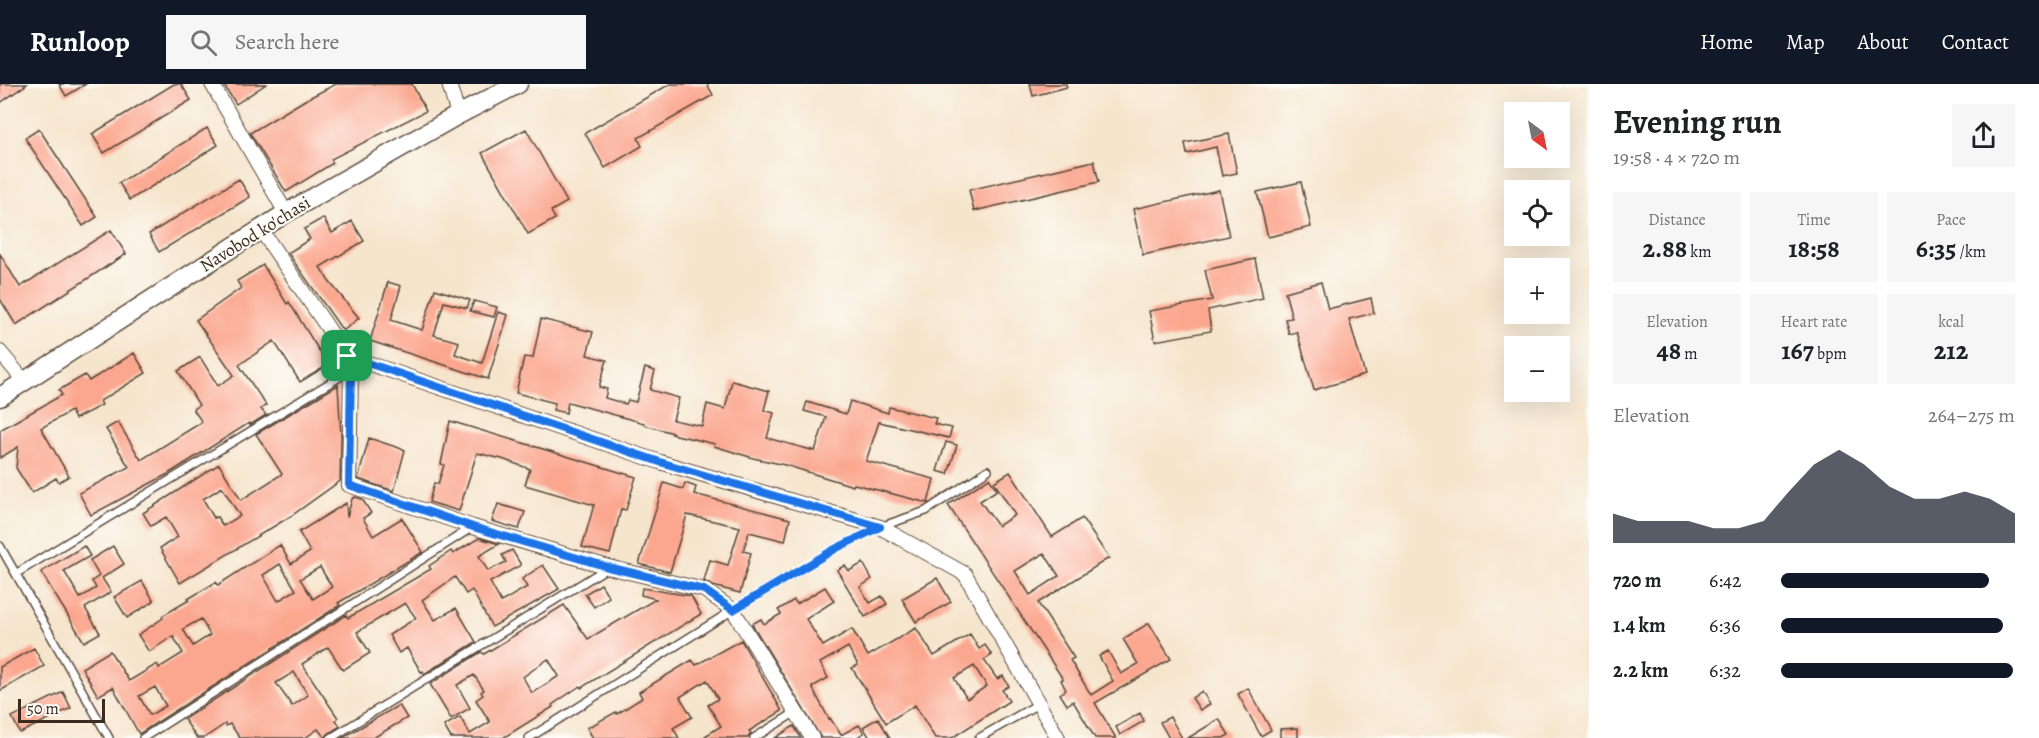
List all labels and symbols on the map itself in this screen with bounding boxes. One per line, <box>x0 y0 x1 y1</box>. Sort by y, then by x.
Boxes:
north arrow <box>1504 102 1570 168</box>
street label: Navobod ko'chasi <box>195 190 315 278</box>
pin <box>321 330 372 381</box>
scale bar <box>18 696 105 724</box>

